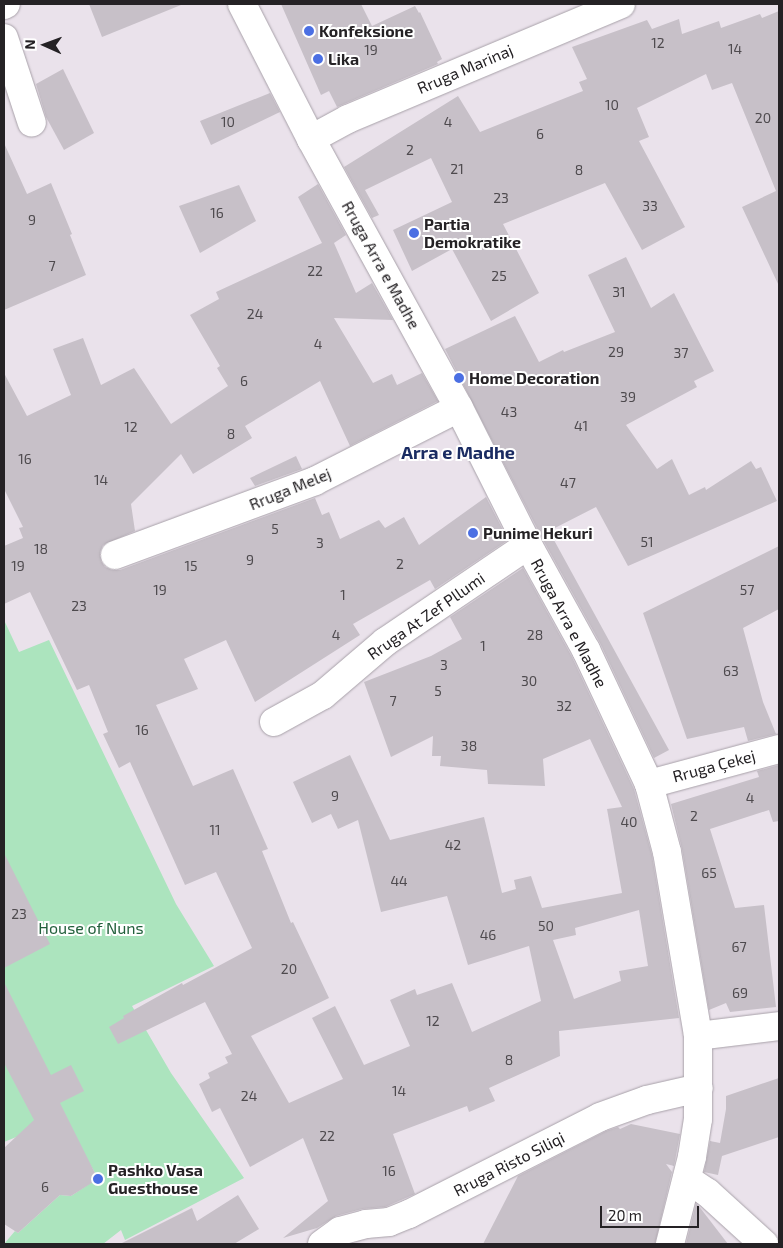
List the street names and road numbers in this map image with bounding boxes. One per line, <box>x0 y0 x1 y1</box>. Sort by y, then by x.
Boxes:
street label: Rruga Marinaj <box>414 40 516 98</box>
street label: Rruga Arra e Madhe <box>338 197 424 333</box>
street label: Rruga Melej <box>246 464 334 514</box>
street label: Rruga Arra e Madhe <box>527 555 611 691</box>
street label: Rruga At Zef Pllumi <box>363 568 489 664</box>
street label: Rruga Çekej <box>671 746 757 786</box>
street label: Rruga Risto Siliqi <box>450 1128 568 1200</box>

